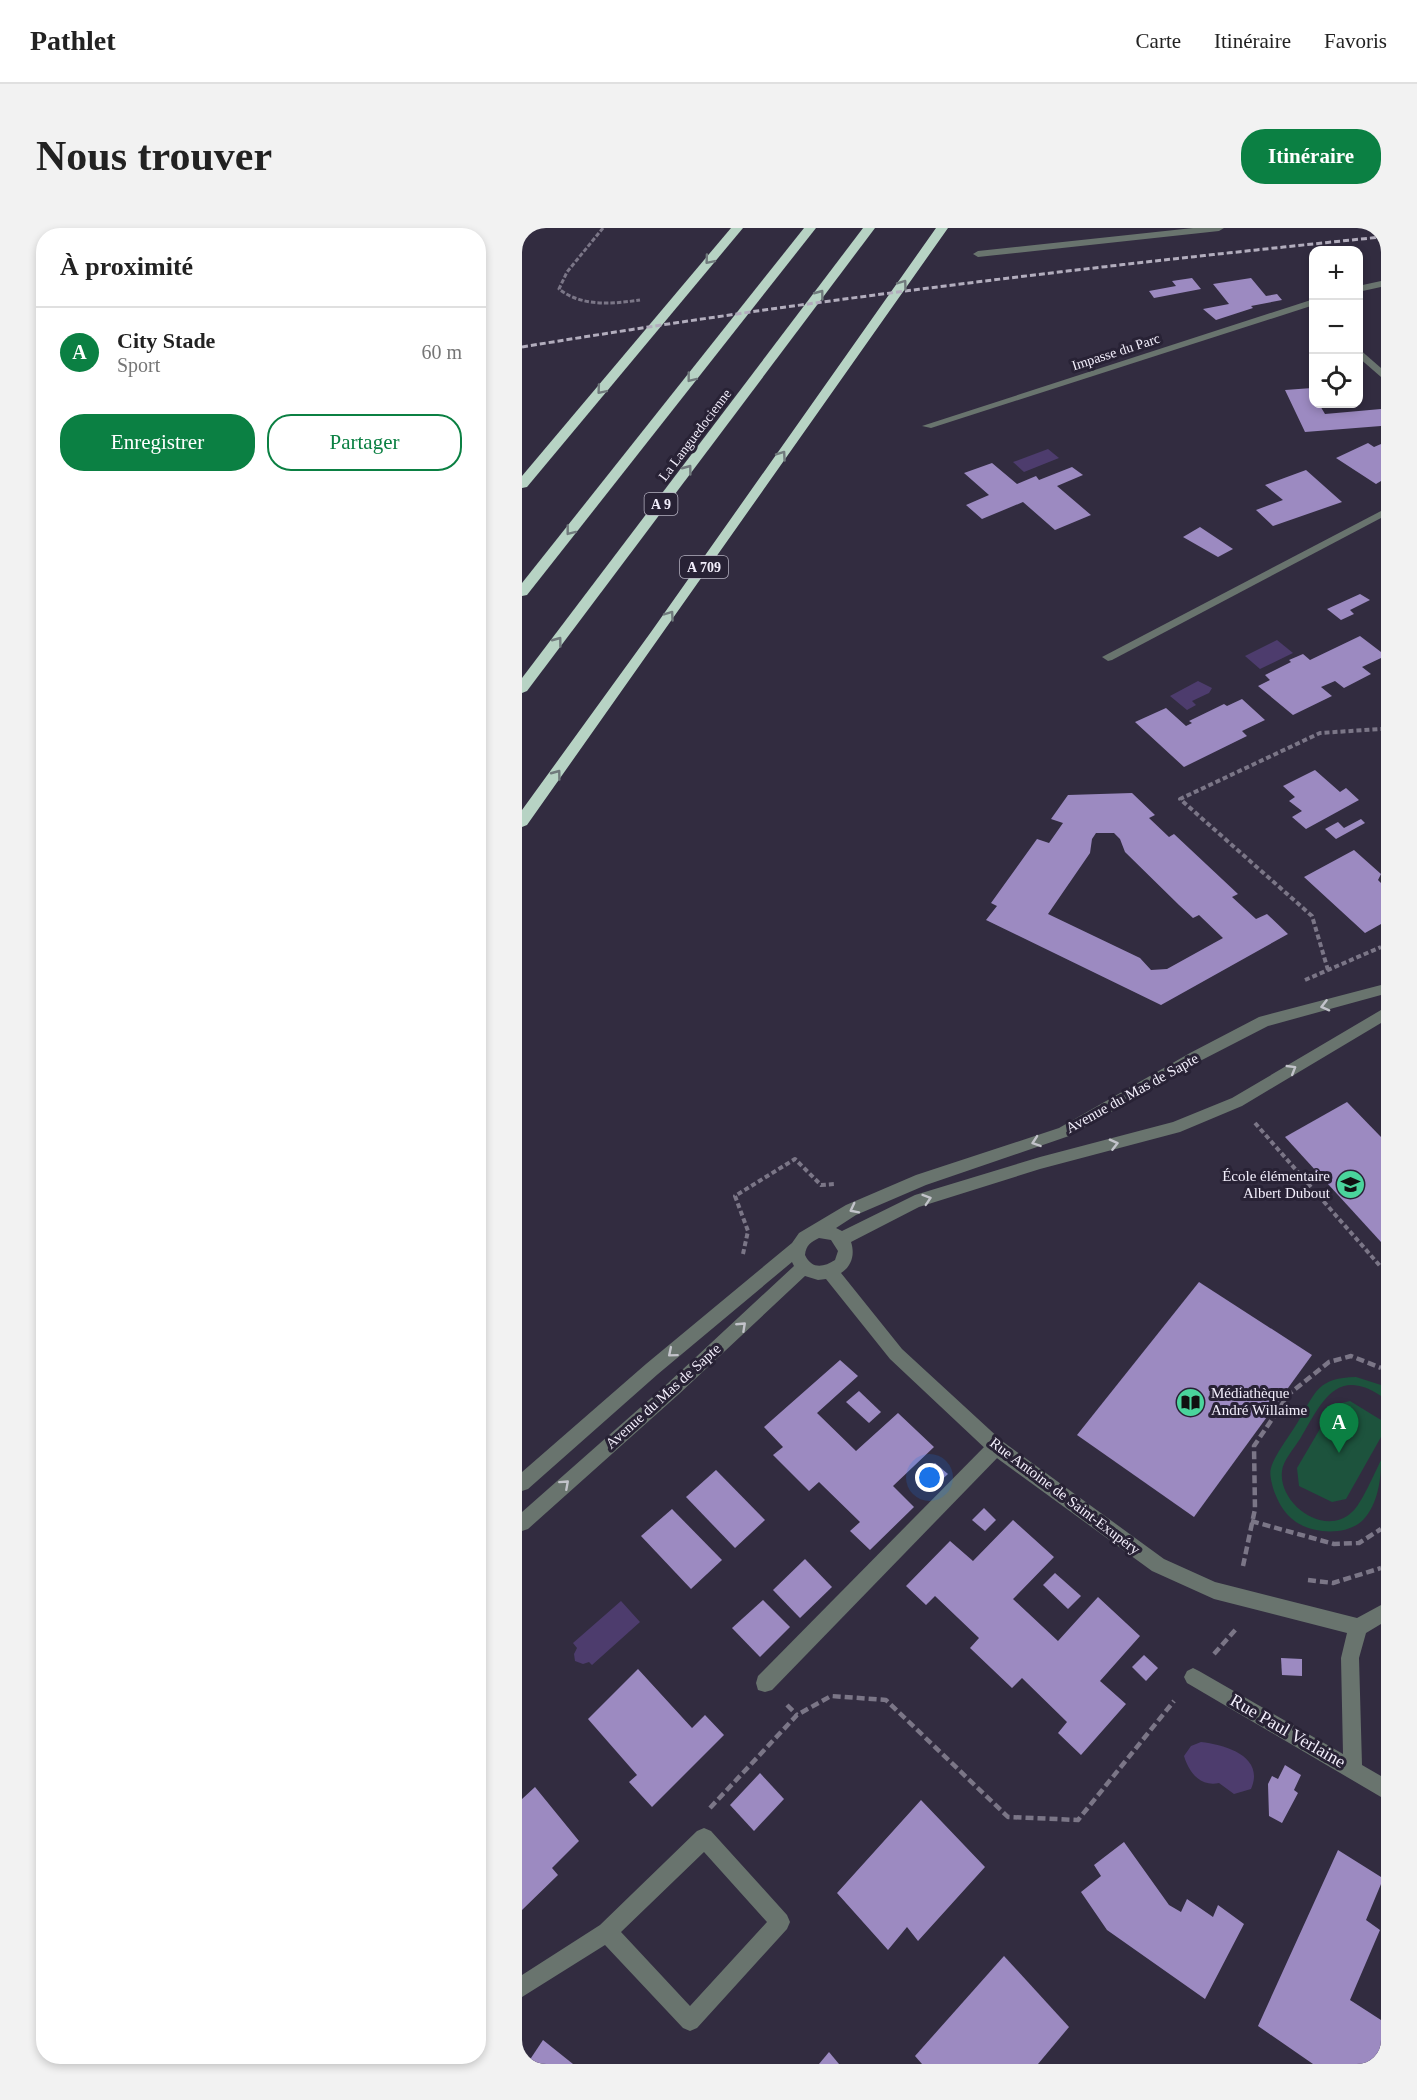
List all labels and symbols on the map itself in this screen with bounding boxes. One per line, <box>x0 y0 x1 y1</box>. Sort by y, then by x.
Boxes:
one-way arrow <box>706 254 717 265</box>
one-way arrow <box>896 279 907 290</box>
one-way arrow <box>813 289 824 300</box>
street label: Impasse du Parc <box>1070 331 1162 373</box>
one-way arrow <box>688 371 699 382</box>
one-way arrow <box>598 383 609 394</box>
street label: La Languedocienne <box>656 386 734 484</box>
one-way arrow <box>775 451 786 462</box>
one-way arrow <box>680 465 691 476</box>
road number: A 9 <box>644 493 678 515</box>
one-way arrow <box>567 524 578 535</box>
road number: A 709 <box>680 556 728 578</box>
one-way arrow <box>663 611 674 622</box>
one-way arrow <box>550 637 561 648</box>
one-way arrow <box>550 769 561 780</box>
one-way arrow <box>1320 998 1330 1011</box>
street label: Avenue du Mas de Sapte <box>1063 1050 1201 1136</box>
one-way arrow <box>1286 1065 1296 1077</box>
one-way arrow <box>1031 1134 1042 1147</box>
one-way arrow <box>1108 1138 1118 1151</box>
place label: École élémentaire Albert Dubout <box>1222 1168 1331 1201</box>
school or university icon: École élémentaire Albert Dubout <box>1335 1169 1367 1201</box>
one-way arrow <box>921 1193 932 1206</box>
one-way arrow <box>849 1202 860 1214</box>
one-way arrow <box>734 1322 745 1333</box>
street label: Avenue du Mas de Sapte <box>602 1340 724 1452</box>
one-way arrow <box>668 1345 679 1356</box>
place label: Médiathèque André Willaime <box>1211 1385 1308 1418</box>
library icon: Médiathèque André Willaime <box>1174 1386 1206 1418</box>
pin: A <box>1320 1404 1358 1453</box>
street label: Rue Antoine de Saint-Exupéry <box>987 1434 1144 1558</box>
your location <box>915 1463 944 1492</box>
one-way arrow <box>559 1480 569 1491</box>
street label: Rue Paul Verlaine <box>1227 1690 1349 1772</box>

